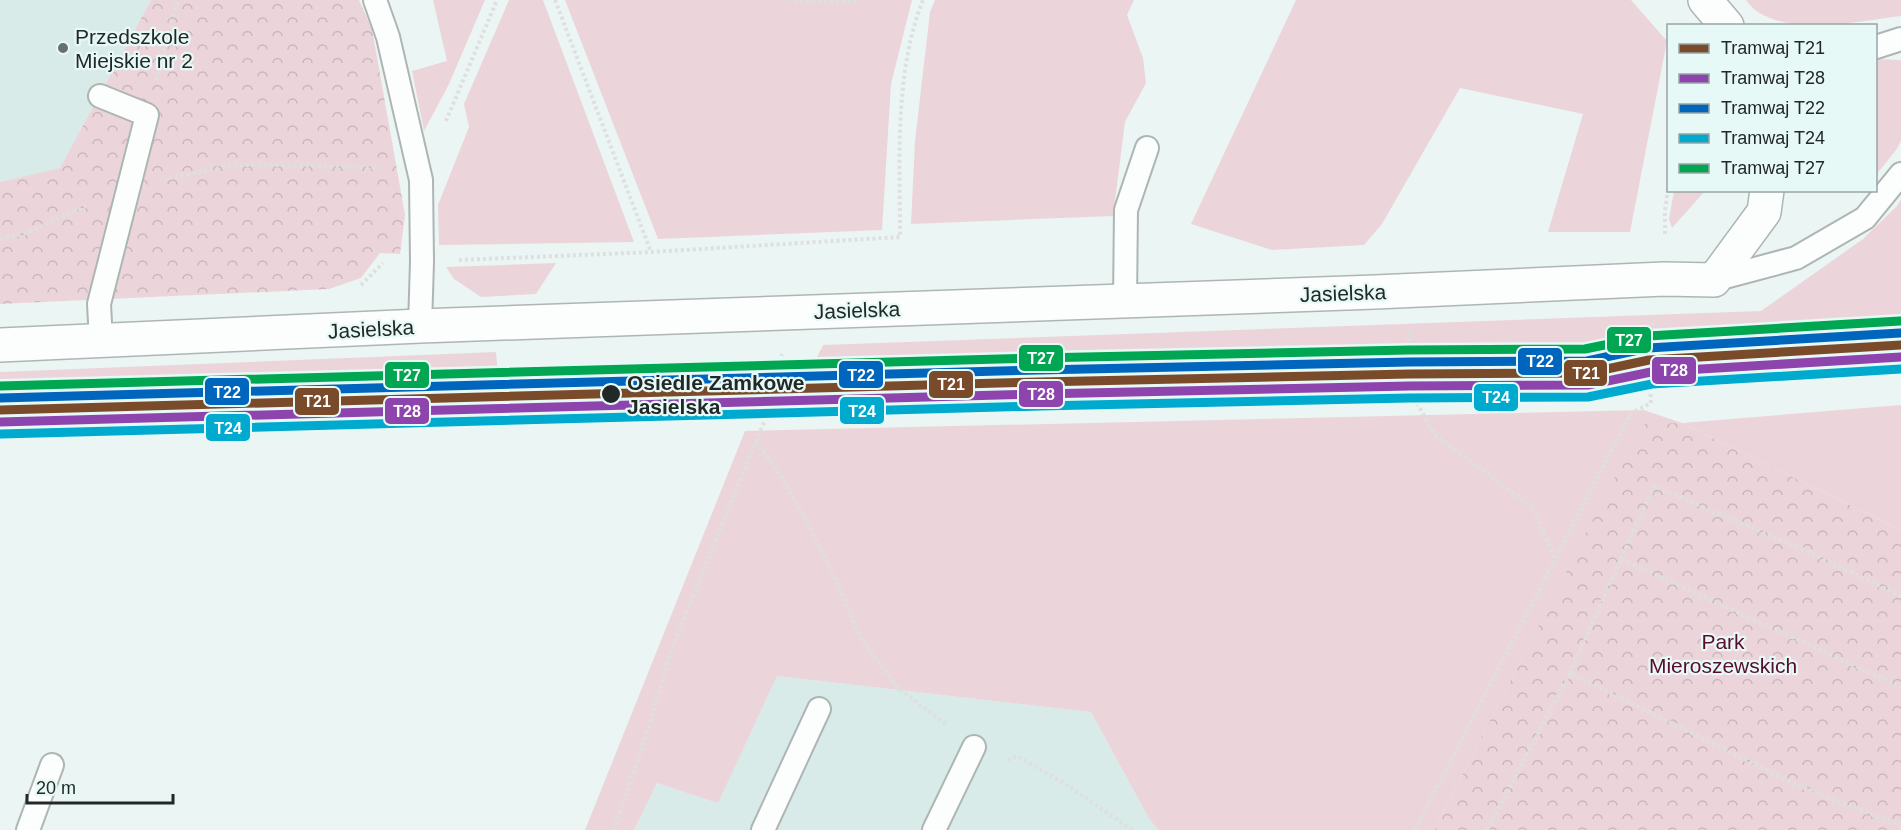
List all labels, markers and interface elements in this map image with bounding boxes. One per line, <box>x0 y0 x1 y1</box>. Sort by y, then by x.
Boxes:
legend <box>1667 24 1877 192</box>
place label: Przedszkole Miejskie nr 2 <box>75 25 193 72</box>
text: Tramwaj T21 <box>1721 38 1825 58</box>
marker: Przedszkole Miejskie nr 2 <box>56 41 70 55</box>
text: Tramwaj T28 <box>1721 68 1825 88</box>
text: Tramwaj T22 <box>1721 98 1825 118</box>
text: Tramwaj T24 <box>1721 128 1825 148</box>
text: Tramwaj T27 <box>1721 158 1825 178</box>
street label: Jasielska <box>1299 280 1387 306</box>
street label: Jasielska <box>813 297 901 323</box>
street label: Jasielska <box>327 315 415 343</box>
line badge: T27 <box>1606 326 1652 354</box>
text: T27 <box>1615 332 1643 349</box>
line badge: T27 <box>1018 344 1064 372</box>
line badge: T22 <box>1517 347 1563 376</box>
text: T27 <box>1027 350 1055 367</box>
text: T22 <box>1526 353 1554 370</box>
line badge: T28 <box>1651 356 1697 385</box>
line badge: T21 <box>1563 359 1608 387</box>
line badge: T22 <box>838 360 884 389</box>
line badge: T27 <box>384 361 430 389</box>
text: T28 <box>1660 362 1688 379</box>
text: T21 <box>1572 365 1600 382</box>
text: T27 <box>393 367 421 384</box>
text: T22 <box>847 367 875 384</box>
line badge: T21 <box>928 370 974 399</box>
place label: Osiedle Zamkowe Jasielska <box>627 371 804 418</box>
text: T21 <box>937 376 965 393</box>
line badge: T22 <box>204 377 250 406</box>
line badge: T28 <box>1018 380 1064 408</box>
marker: Osiedle Zamkowe Jasielska <box>600 383 622 405</box>
line badge: T24 <box>1473 383 1519 412</box>
text: T22 <box>213 384 241 401</box>
text: T28 <box>1027 386 1055 403</box>
line badge: T21 <box>294 387 340 416</box>
text: T24 <box>1482 389 1510 406</box>
text: T21 <box>303 393 331 410</box>
line badge: T24 <box>839 396 885 425</box>
line badge: T28 <box>384 397 430 425</box>
text: T28 <box>393 403 421 420</box>
text: T24 <box>848 403 876 420</box>
line badge: T24 <box>205 413 251 442</box>
text: T24 <box>214 420 242 437</box>
park label: Park Mieroszewskich <box>1649 630 1797 677</box>
scale bar <box>27 767 172 805</box>
text: 20 m <box>36 778 76 798</box>

